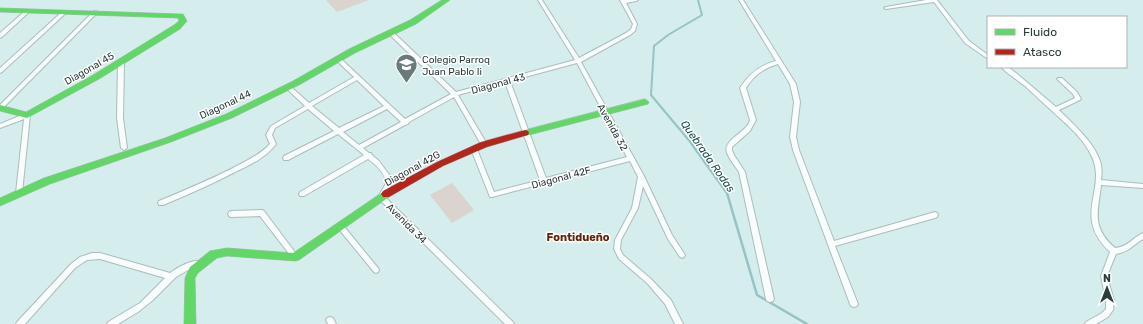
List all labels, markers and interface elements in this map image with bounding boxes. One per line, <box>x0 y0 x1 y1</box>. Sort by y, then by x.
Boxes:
legend <box>987 16 1127 68</box>
text: Fluido <box>1023 25 1057 39</box>
text: Atasco <box>1023 45 1062 59</box>
street label: Diagonal 45 <box>63 50 116 88</box>
school or university icon: Colegio Parroq Juan Pablo Ii <box>393 52 419 85</box>
place label: Colegio Parroq Juan Pablo Ii <box>422 54 490 78</box>
street label: Diagonal 43 <box>470 71 526 97</box>
street label: Diagonal 44 <box>198 88 253 122</box>
street label: Avenida 32 <box>594 102 630 153</box>
water label: Quebrada Rodas <box>678 118 738 195</box>
street label: Diagonal 42G <box>383 149 443 189</box>
street label: Diagonal 42F <box>530 164 592 192</box>
street label: Avenida 34 <box>384 201 429 246</box>
district label: Fontidueño <box>546 231 610 244</box>
north arrow <box>1087 268 1127 308</box>
text: N <box>1103 272 1111 285</box>

